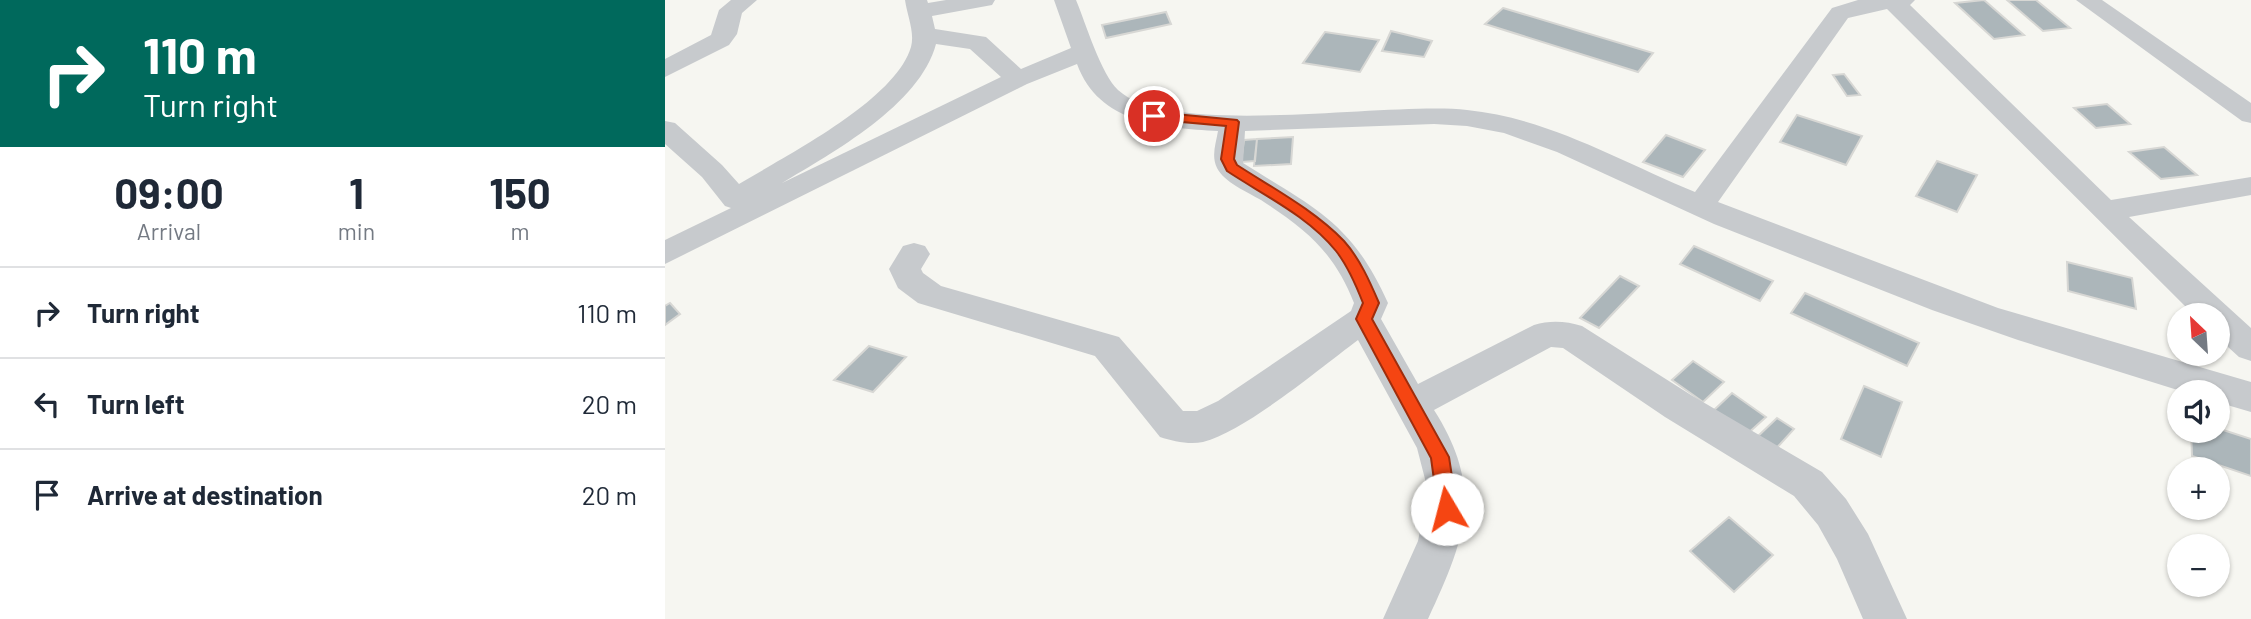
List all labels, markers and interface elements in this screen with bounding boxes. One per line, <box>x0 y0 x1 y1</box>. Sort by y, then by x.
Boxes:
text: 110 m <box>143 25 257 84</box>
icon: right <box>28 28 119 119</box>
text: Turn right <box>143 85 278 123</box>
pin <box>1124 86 1184 146</box>
icon: arrive <box>1135 97 1173 135</box>
text: 09:00 <box>114 167 224 217</box>
text: 1 <box>349 167 364 217</box>
text: 150 <box>489 167 551 217</box>
text: Arrival <box>137 217 201 245</box>
text: min <box>338 217 375 245</box>
text: m <box>511 217 530 245</box>
icon: right <box>28 294 66 332</box>
text: Turn right <box>87 297 200 328</box>
text: 110 m <box>577 297 637 328</box>
north arrow <box>2167 303 2229 366</box>
map controls <box>2167 303 2230 597</box>
button: sound <box>2167 380 2230 443</box>
icon: left <box>28 385 66 423</box>
text: Turn left <box>87 388 185 419</box>
text: 20 m <box>582 388 637 419</box>
button: + <box>2167 457 2230 520</box>
position arrow <box>1410 472 1484 546</box>
icon: arrive <box>28 476 66 514</box>
text: Arrive at destination <box>87 479 323 510</box>
text: 20 m <box>582 479 637 510</box>
button: − <box>2167 534 2230 597</box>

